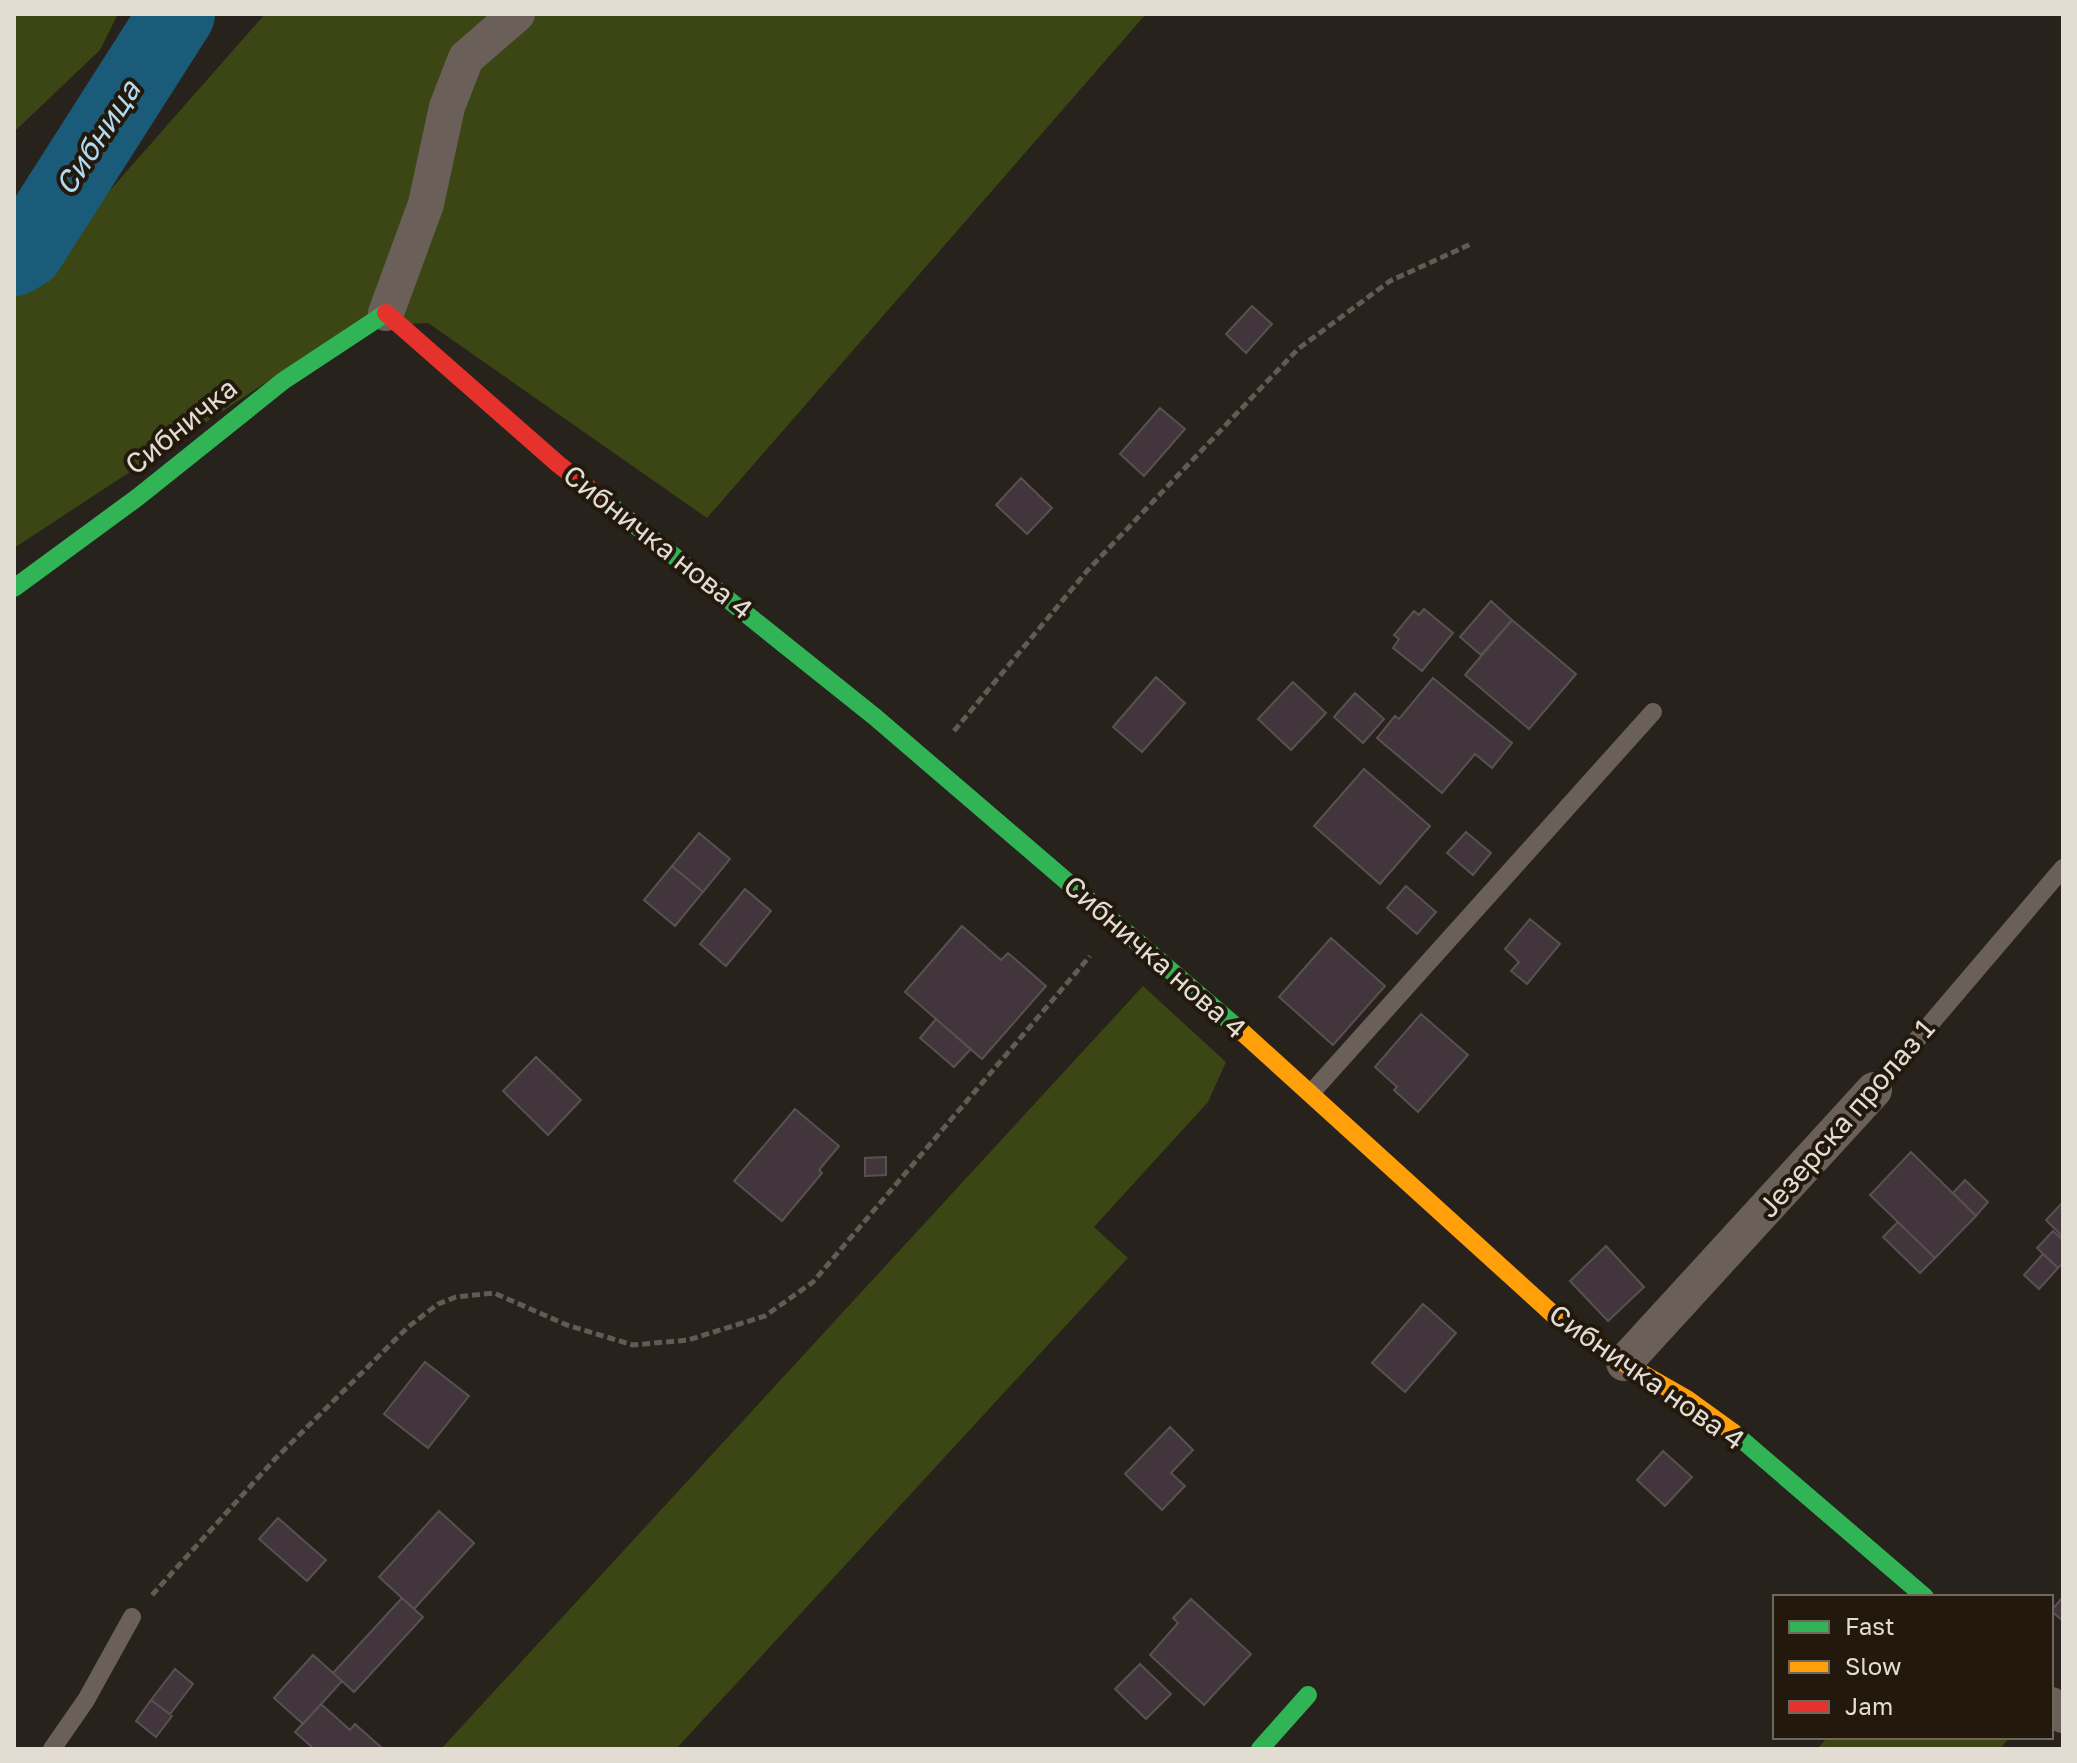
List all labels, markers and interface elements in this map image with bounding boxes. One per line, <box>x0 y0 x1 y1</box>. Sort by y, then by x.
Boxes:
water label: Сибница <box>47 73 148 201</box>
street label: Сибничка <box>118 371 243 481</box>
street label: Сибничка нова 4 <box>557 458 759 626</box>
street label: Сибничка нова 4 <box>1057 868 1253 1045</box>
street label: Језерска пролаз 1 <box>1751 1012 1941 1224</box>
street label: Сибничка нова 4 <box>1543 1297 1751 1456</box>
legend <box>1773 1595 2053 1739</box>
text: Fast <box>1845 1611 1895 1640</box>
text: Slow <box>1845 1651 1901 1680</box>
text: Jam <box>1845 1691 1893 1720</box>

